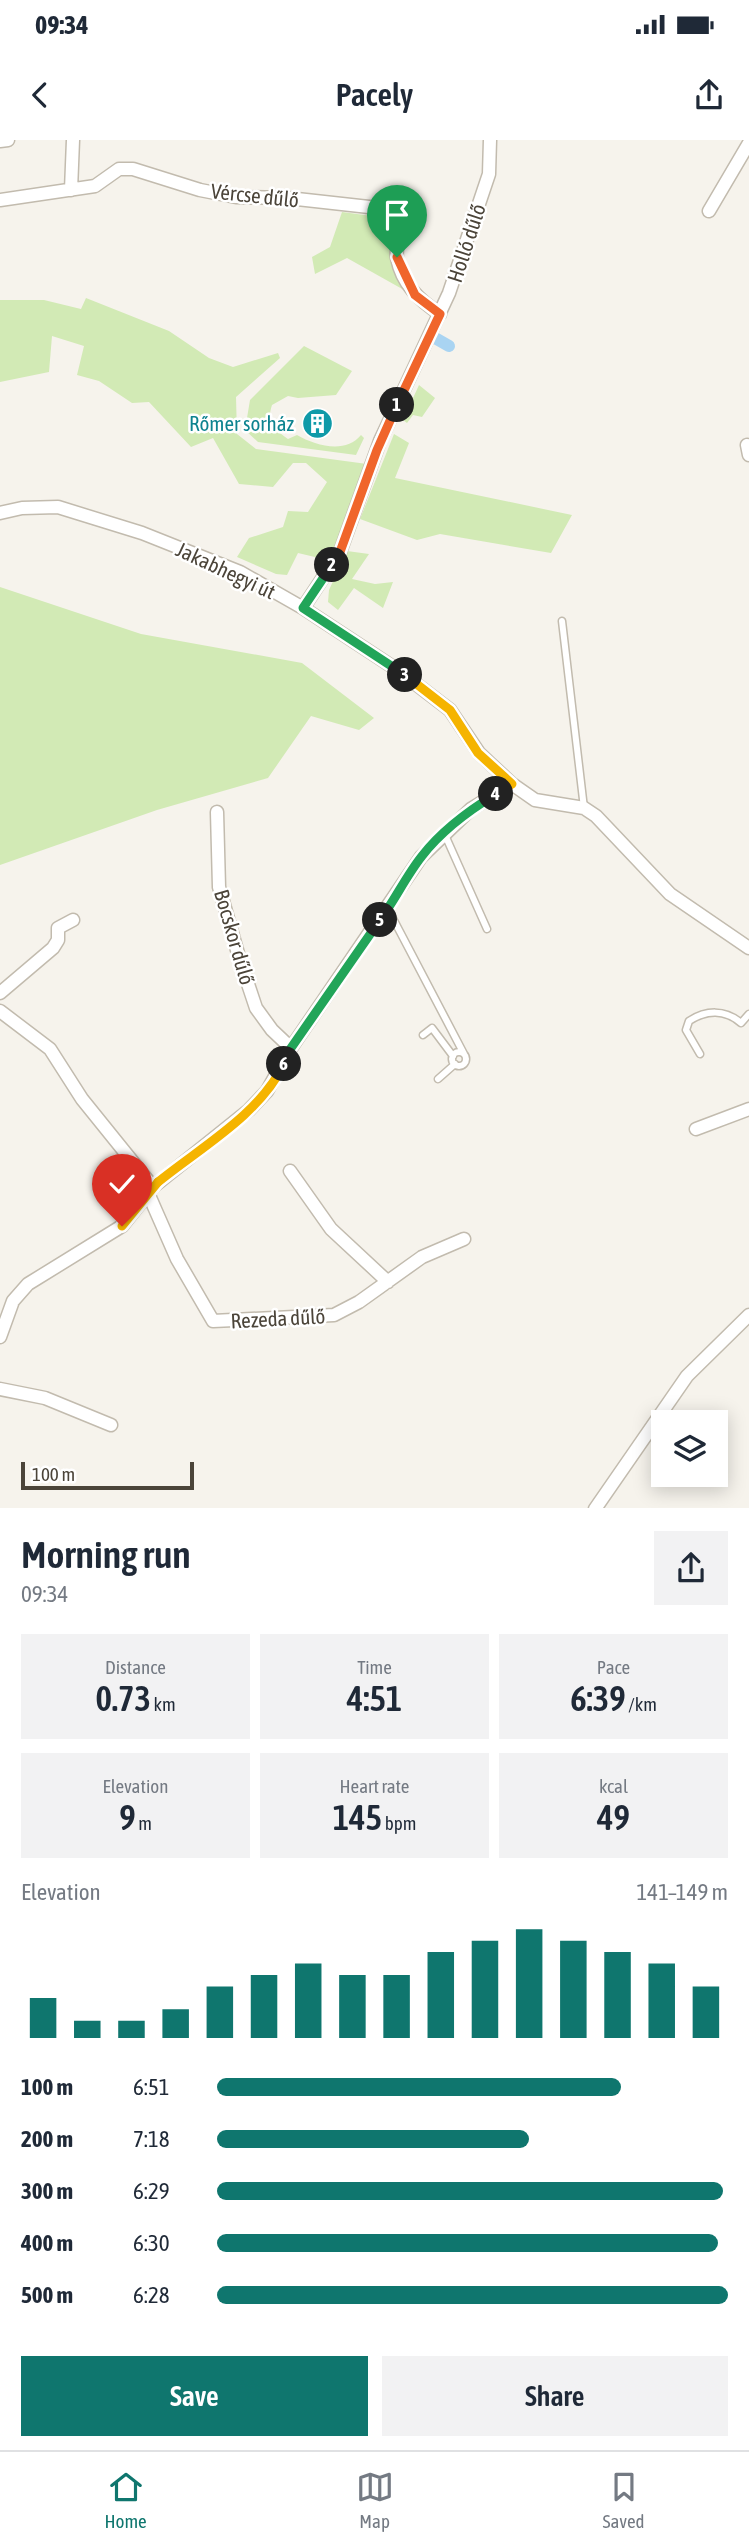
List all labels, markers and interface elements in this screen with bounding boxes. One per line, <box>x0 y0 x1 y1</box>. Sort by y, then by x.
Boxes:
text: 09:34 <box>35 10 89 40</box>
icon: back <box>21 76 59 114</box>
text: Pacely <box>336 76 413 113</box>
icon: share <box>690 76 728 114</box>
street label: Vércse dűlő <box>210 178 300 212</box>
pin <box>367 185 427 257</box>
icon: arrive <box>378 196 416 234</box>
street label: Holló dűlő <box>442 201 490 285</box>
pin: 1 <box>380 387 414 422</box>
text: 1 <box>392 393 401 415</box>
building icon: Rőmer sorház <box>300 406 334 440</box>
place label: Rőmer sorház <box>189 411 294 435</box>
street label: Jakabhegyi út <box>173 537 279 603</box>
pin: 2 <box>314 548 350 582</box>
text: 2 <box>327 553 336 575</box>
pin: 3 <box>388 658 422 692</box>
text: 3 <box>400 663 409 685</box>
pin: 4 <box>478 776 514 812</box>
text: 4 <box>491 782 500 804</box>
street label: Bocskor dűlő <box>210 887 260 987</box>
pin: 5 <box>362 902 398 938</box>
text: 5 <box>375 908 384 930</box>
pin: 6 <box>266 1046 302 1082</box>
text: 6 <box>279 1052 288 1074</box>
pin <box>92 1154 152 1226</box>
icon: check <box>103 1165 141 1203</box>
street label: Rezeda dűlő <box>230 1304 326 1332</box>
map controls <box>651 1410 728 1487</box>
button: layers <box>651 1410 728 1487</box>
scale bar <box>21 1460 194 1491</box>
text: 100 m <box>32 1463 75 1485</box>
button: share <box>654 1531 728 1605</box>
text: Morning run <box>21 1533 191 1576</box>
text: 09:34 <box>21 1581 68 1607</box>
text: Distance <box>105 1656 166 1678</box>
text: Time <box>357 1656 392 1678</box>
text: Pace <box>597 1656 630 1678</box>
text: 0.73 <box>95 1678 151 1718</box>
text: 4:51 <box>347 1678 402 1718</box>
text: 6:39 <box>570 1678 626 1718</box>
text: km <box>151 1693 176 1715</box>
text: /km <box>626 1693 657 1715</box>
text: Elevation <box>103 1775 168 1797</box>
text: Heart rate <box>340 1775 409 1797</box>
text: kcal <box>599 1775 628 1797</box>
text: 9 <box>119 1797 136 1837</box>
text: 145 <box>333 1797 382 1837</box>
text: 49 <box>597 1797 630 1837</box>
text: m <box>136 1812 152 1834</box>
text: bpm <box>382 1812 416 1834</box>
text: Elevation <box>21 1879 101 1905</box>
text: 141–149 m <box>637 1879 728 1905</box>
text: 100 m <box>21 2074 73 2100</box>
text: 6:51 <box>133 2074 170 2100</box>
text: 200 m <box>21 2126 73 2152</box>
text: 7:18 <box>133 2126 170 2152</box>
text: 300 m <box>21 2178 73 2204</box>
text: 6:29 <box>133 2178 170 2204</box>
text: 400 m <box>21 2230 73 2256</box>
text: 6:30 <box>133 2230 170 2256</box>
text: 500 m <box>21 2282 73 2308</box>
text: 6:28 <box>133 2282 170 2308</box>
button: Save <box>21 2356 368 2436</box>
button: Share <box>382 2356 728 2436</box>
tab: Home <box>104 2468 147 2532</box>
tab: Map <box>356 2468 394 2532</box>
tab: Saved <box>603 2468 645 2532</box>

